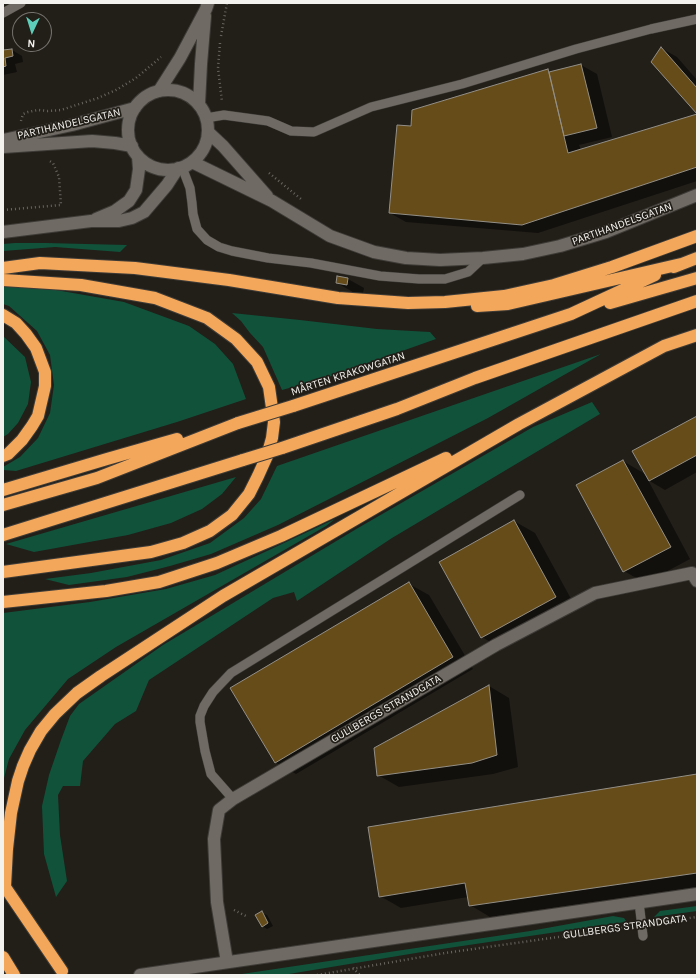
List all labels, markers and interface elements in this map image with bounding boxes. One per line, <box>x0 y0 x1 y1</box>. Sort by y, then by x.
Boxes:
north arrow <box>12 12 52 52</box>
text: N <box>27 37 36 50</box>
street label: PARTIHANDELSGATAN <box>16 106 122 142</box>
street label: PARTIHANDELSGATAN <box>570 200 674 248</box>
street label: MÅRTEN KRAKOWGATAN <box>289 349 407 399</box>
street label: GULLBERGS STRANDGATA <box>329 672 443 746</box>
street label: GULLBERGS STRANDGATA <box>562 912 688 942</box>

